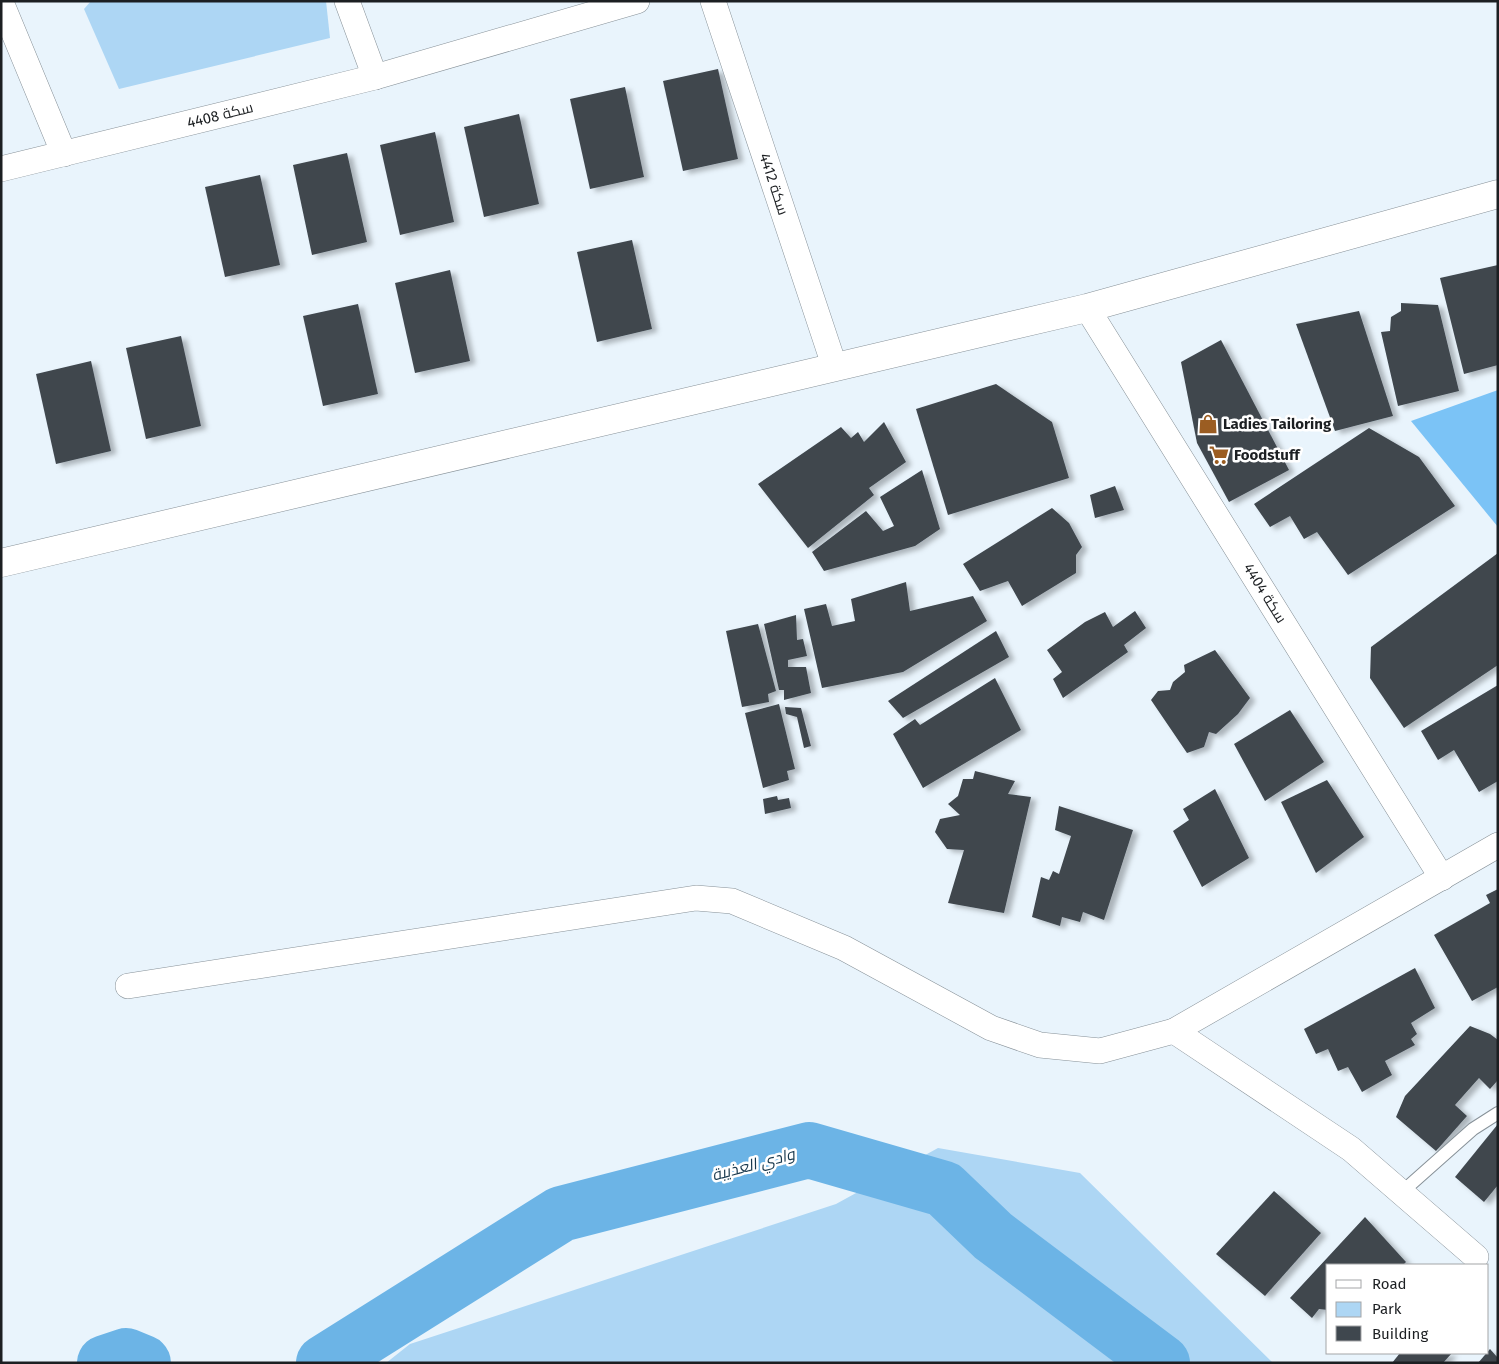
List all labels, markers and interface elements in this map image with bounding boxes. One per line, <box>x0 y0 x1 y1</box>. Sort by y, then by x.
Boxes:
street label: سكة 4408 <box>185 98 255 132</box>
street label: سكة 4412 <box>756 151 792 217</box>
shop icon: Ladies Tailoring <box>1197 413 1219 435</box>
place label: Ladies Tailoring <box>1223 415 1332 433</box>
supermarket icon: Foodstuff <box>1208 444 1230 466</box>
place label: Foodstuff <box>1234 446 1301 464</box>
street label: سكة 4404 <box>1240 560 1290 626</box>
water label: وادي العذيبة <box>710 1144 799 1188</box>
legend <box>1326 1264 1489 1354</box>
text: Road <box>1372 1275 1407 1293</box>
text: Park <box>1372 1300 1402 1318</box>
text: Building <box>1372 1325 1428 1343</box>

